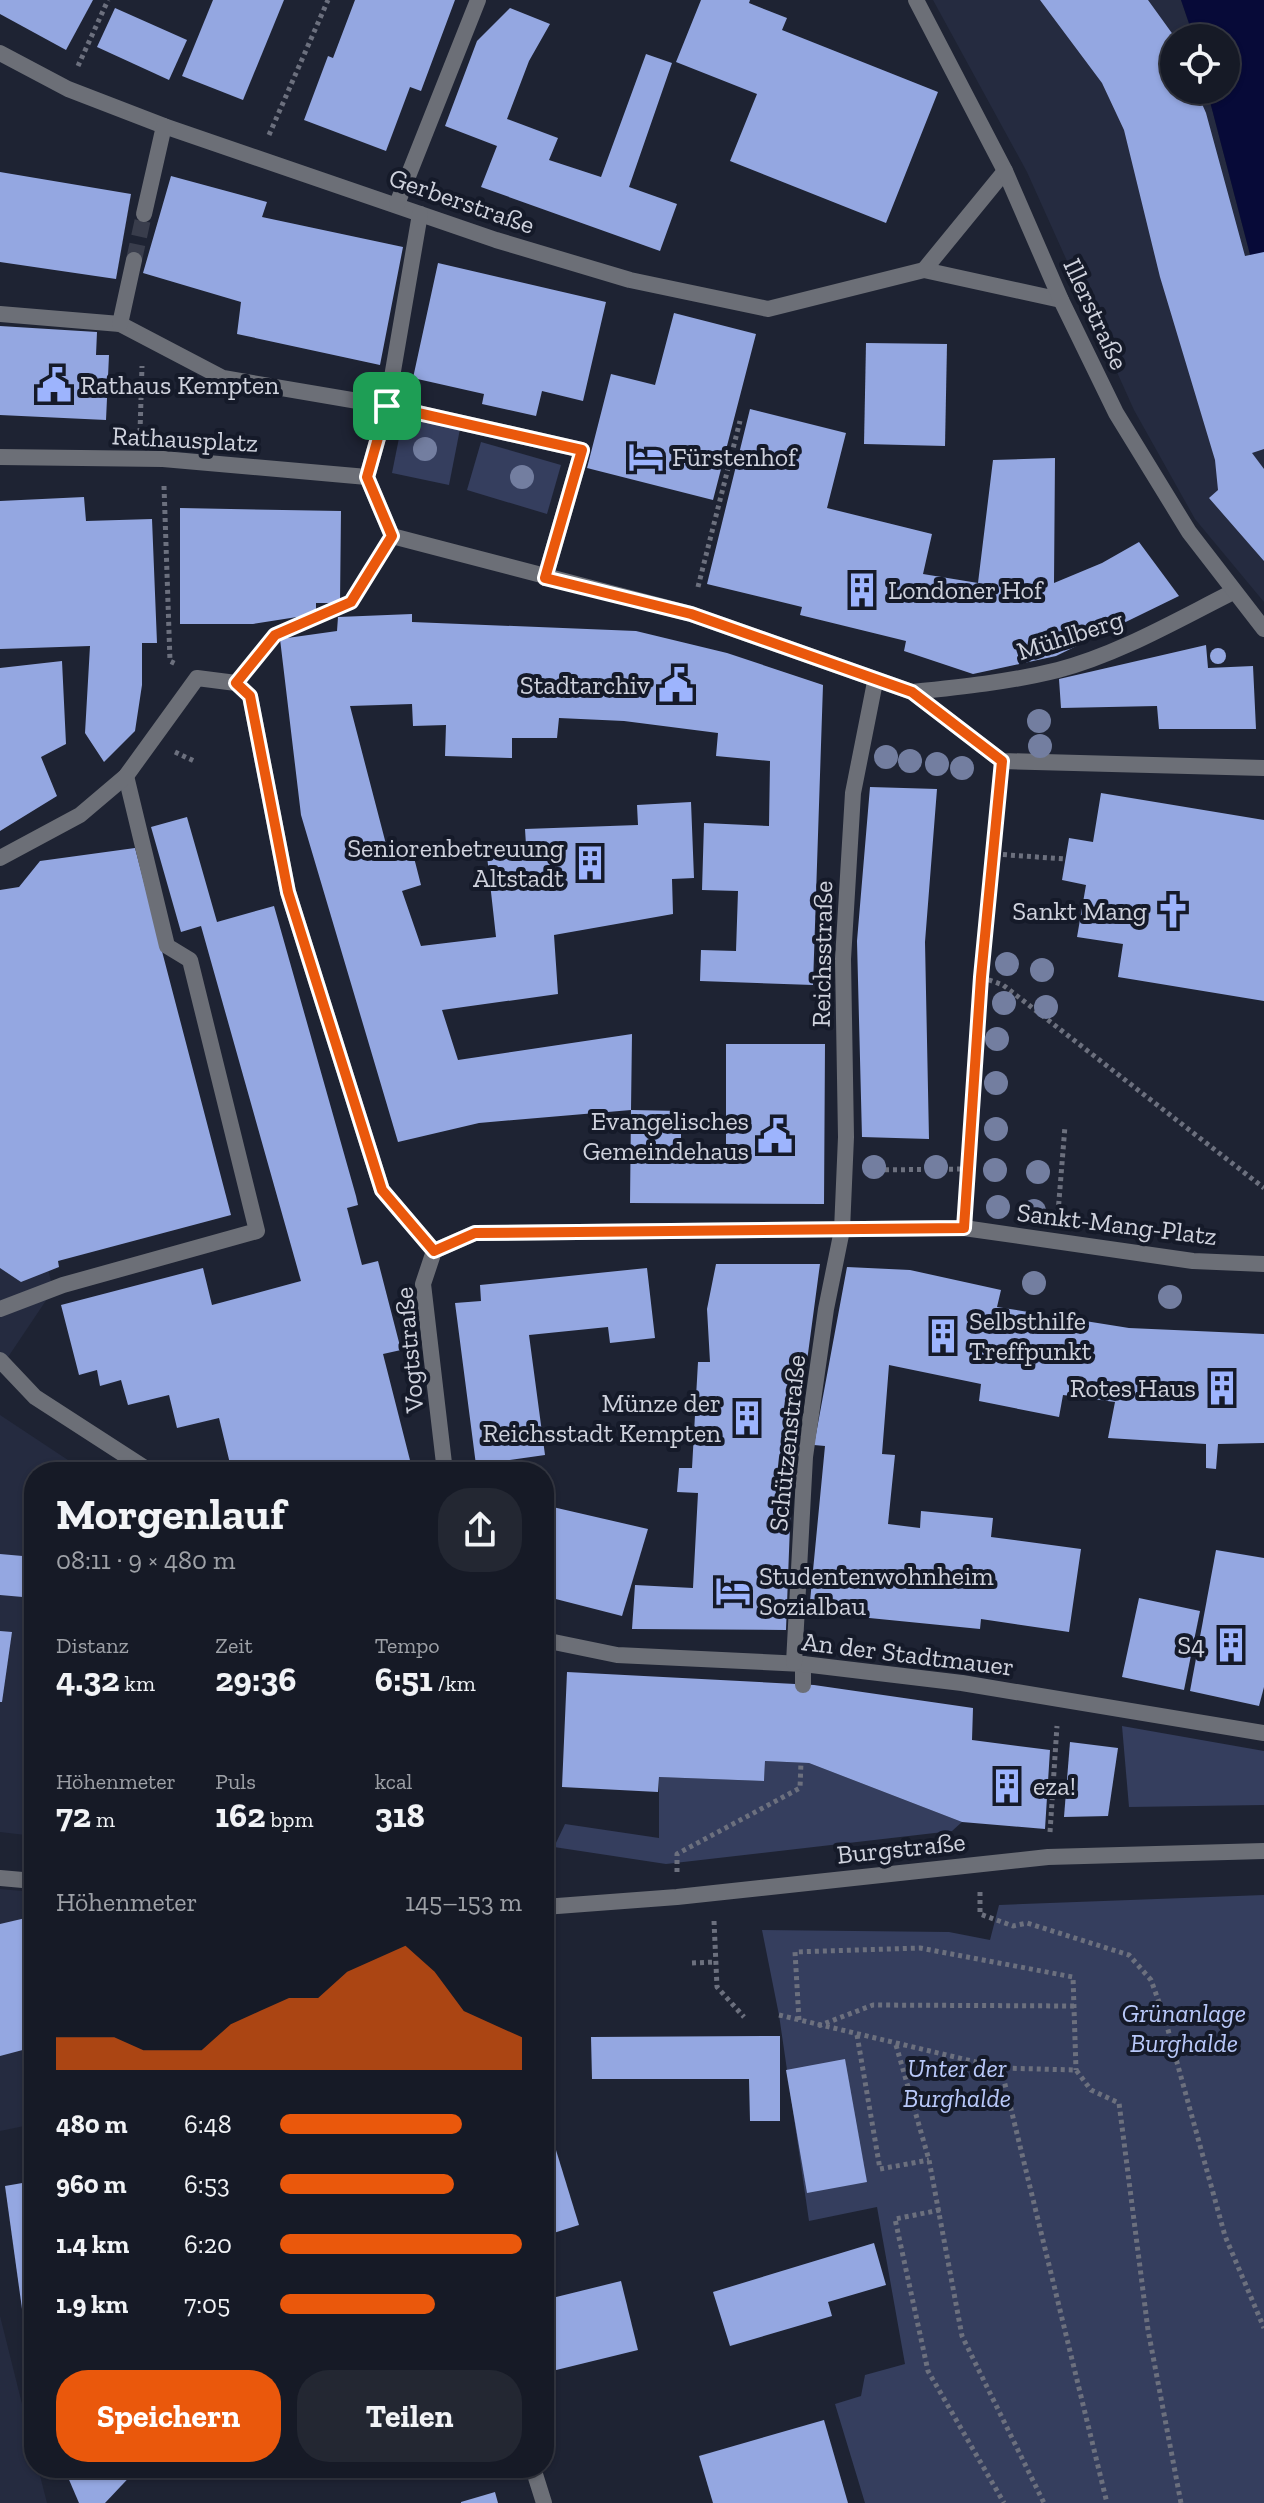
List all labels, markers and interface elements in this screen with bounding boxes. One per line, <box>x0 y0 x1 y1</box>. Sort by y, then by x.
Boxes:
map controls <box>1160 24 1240 104</box>
button: locate <box>1160 24 1240 104</box>
street label: Gerberstraße <box>385 161 539 241</box>
street label: Illerstraße <box>1056 253 1136 375</box>
public building icon: Rathaus Kempten <box>35 366 73 404</box>
place label: Rathaus Kempten <box>80 369 279 401</box>
pin <box>353 372 421 440</box>
icon: arrive <box>365 384 409 428</box>
street label: Rathausplatz <box>111 419 259 459</box>
hotel icon: Fürstenhof <box>627 438 665 476</box>
place label: Fürstenhof <box>672 441 798 473</box>
building icon: Londoner Hof <box>843 571 881 609</box>
place label: Londoner Hof <box>888 574 1044 606</box>
street label: Mühlberg <box>1013 603 1127 667</box>
public building icon: Stadtarchiv <box>657 666 695 704</box>
place label: Stadtarchiv <box>520 669 650 701</box>
place label: Seniorenbetreuung Altstadt <box>347 832 564 894</box>
building icon: Seniorenbetreuung Altstadt <box>571 844 609 882</box>
street label: Reichsstraße <box>805 880 839 1028</box>
church icon: Sankt Mang <box>1154 892 1192 930</box>
place label: Sankt Mang <box>1012 895 1147 927</box>
place label: Evangelisches Gemeindehaus <box>582 1105 749 1167</box>
public building icon: Evangelisches Gemeindehaus <box>756 1117 794 1155</box>
street label: Sankt-Mang-Platz <box>1015 1196 1219 1252</box>
street label: Vogtstraße <box>388 1286 431 1415</box>
place label: Selbsthilfe Treffpunkt <box>969 1305 1092 1367</box>
building icon: Selbsthilfe Treffpunkt <box>924 1317 962 1355</box>
street label: Schützenstraße <box>762 1353 812 1533</box>
building icon: Rotes Haus <box>1203 1369 1241 1407</box>
place label: Rotes Haus <box>1070 1372 1196 1404</box>
place label: Münze der Reichsstadt Kempten <box>483 1387 721 1449</box>
building icon: Münze der Reichsstadt Kempten <box>728 1399 766 1437</box>
text: Morgenlauf <box>56 1487 285 1540</box>
button: share <box>438 1488 522 1572</box>
text: 08:11 · 9 × 480 m <box>56 1544 235 1576</box>
place label: Studentenwohnheim Sozialbau <box>759 1560 994 1622</box>
hotel icon: Studentenwohnheim Sozialbau <box>714 1572 752 1610</box>
street label: An der Stadtmauer <box>800 1625 1016 1683</box>
building icon: S4 <box>1212 1626 1250 1664</box>
place label: S4 <box>1177 1629 1205 1661</box>
text: Distanz <box>56 1632 129 1659</box>
text: Zeit <box>215 1632 253 1659</box>
text: Tempo <box>375 1632 440 1659</box>
text: 4.32 <box>56 1659 120 1700</box>
text: 29:36 <box>215 1659 297 1700</box>
text: 6:51 <box>375 1659 433 1700</box>
text: km <box>120 1670 155 1697</box>
text: /km <box>433 1670 476 1697</box>
building icon: eza! <box>988 1767 1026 1805</box>
text: Höhenmeter <box>56 1768 176 1795</box>
text: Puls <box>215 1768 256 1795</box>
text: kcal <box>375 1768 412 1795</box>
place label: eza! <box>1033 1770 1076 1802</box>
text: 72 <box>56 1795 91 1836</box>
text: 162 <box>215 1795 266 1836</box>
text: 318 <box>375 1795 425 1836</box>
text: m <box>91 1806 115 1833</box>
text: bpm <box>266 1806 313 1833</box>
street label: Burgstraße <box>835 1825 967 1871</box>
text: Höhenmeter <box>56 1886 198 1918</box>
text: 145–153 m <box>405 1886 522 1918</box>
park label: Grünanlage Burghalde <box>1122 1997 1246 2059</box>
park label: Unter der Burghalde <box>903 2052 1011 2114</box>
text: 480 m <box>56 2108 127 2140</box>
text: 6:48 <box>184 2108 232 2140</box>
text: 960 m <box>56 2168 126 2200</box>
text: 6:53 <box>184 2168 230 2200</box>
text: 1.4 km <box>56 2228 129 2260</box>
text: 6:20 <box>184 2228 232 2260</box>
text: 1.9 km <box>56 2288 128 2320</box>
text: 7:05 <box>184 2288 230 2320</box>
button: Speichern <box>56 2370 281 2462</box>
button: Teilen <box>297 2370 522 2462</box>

